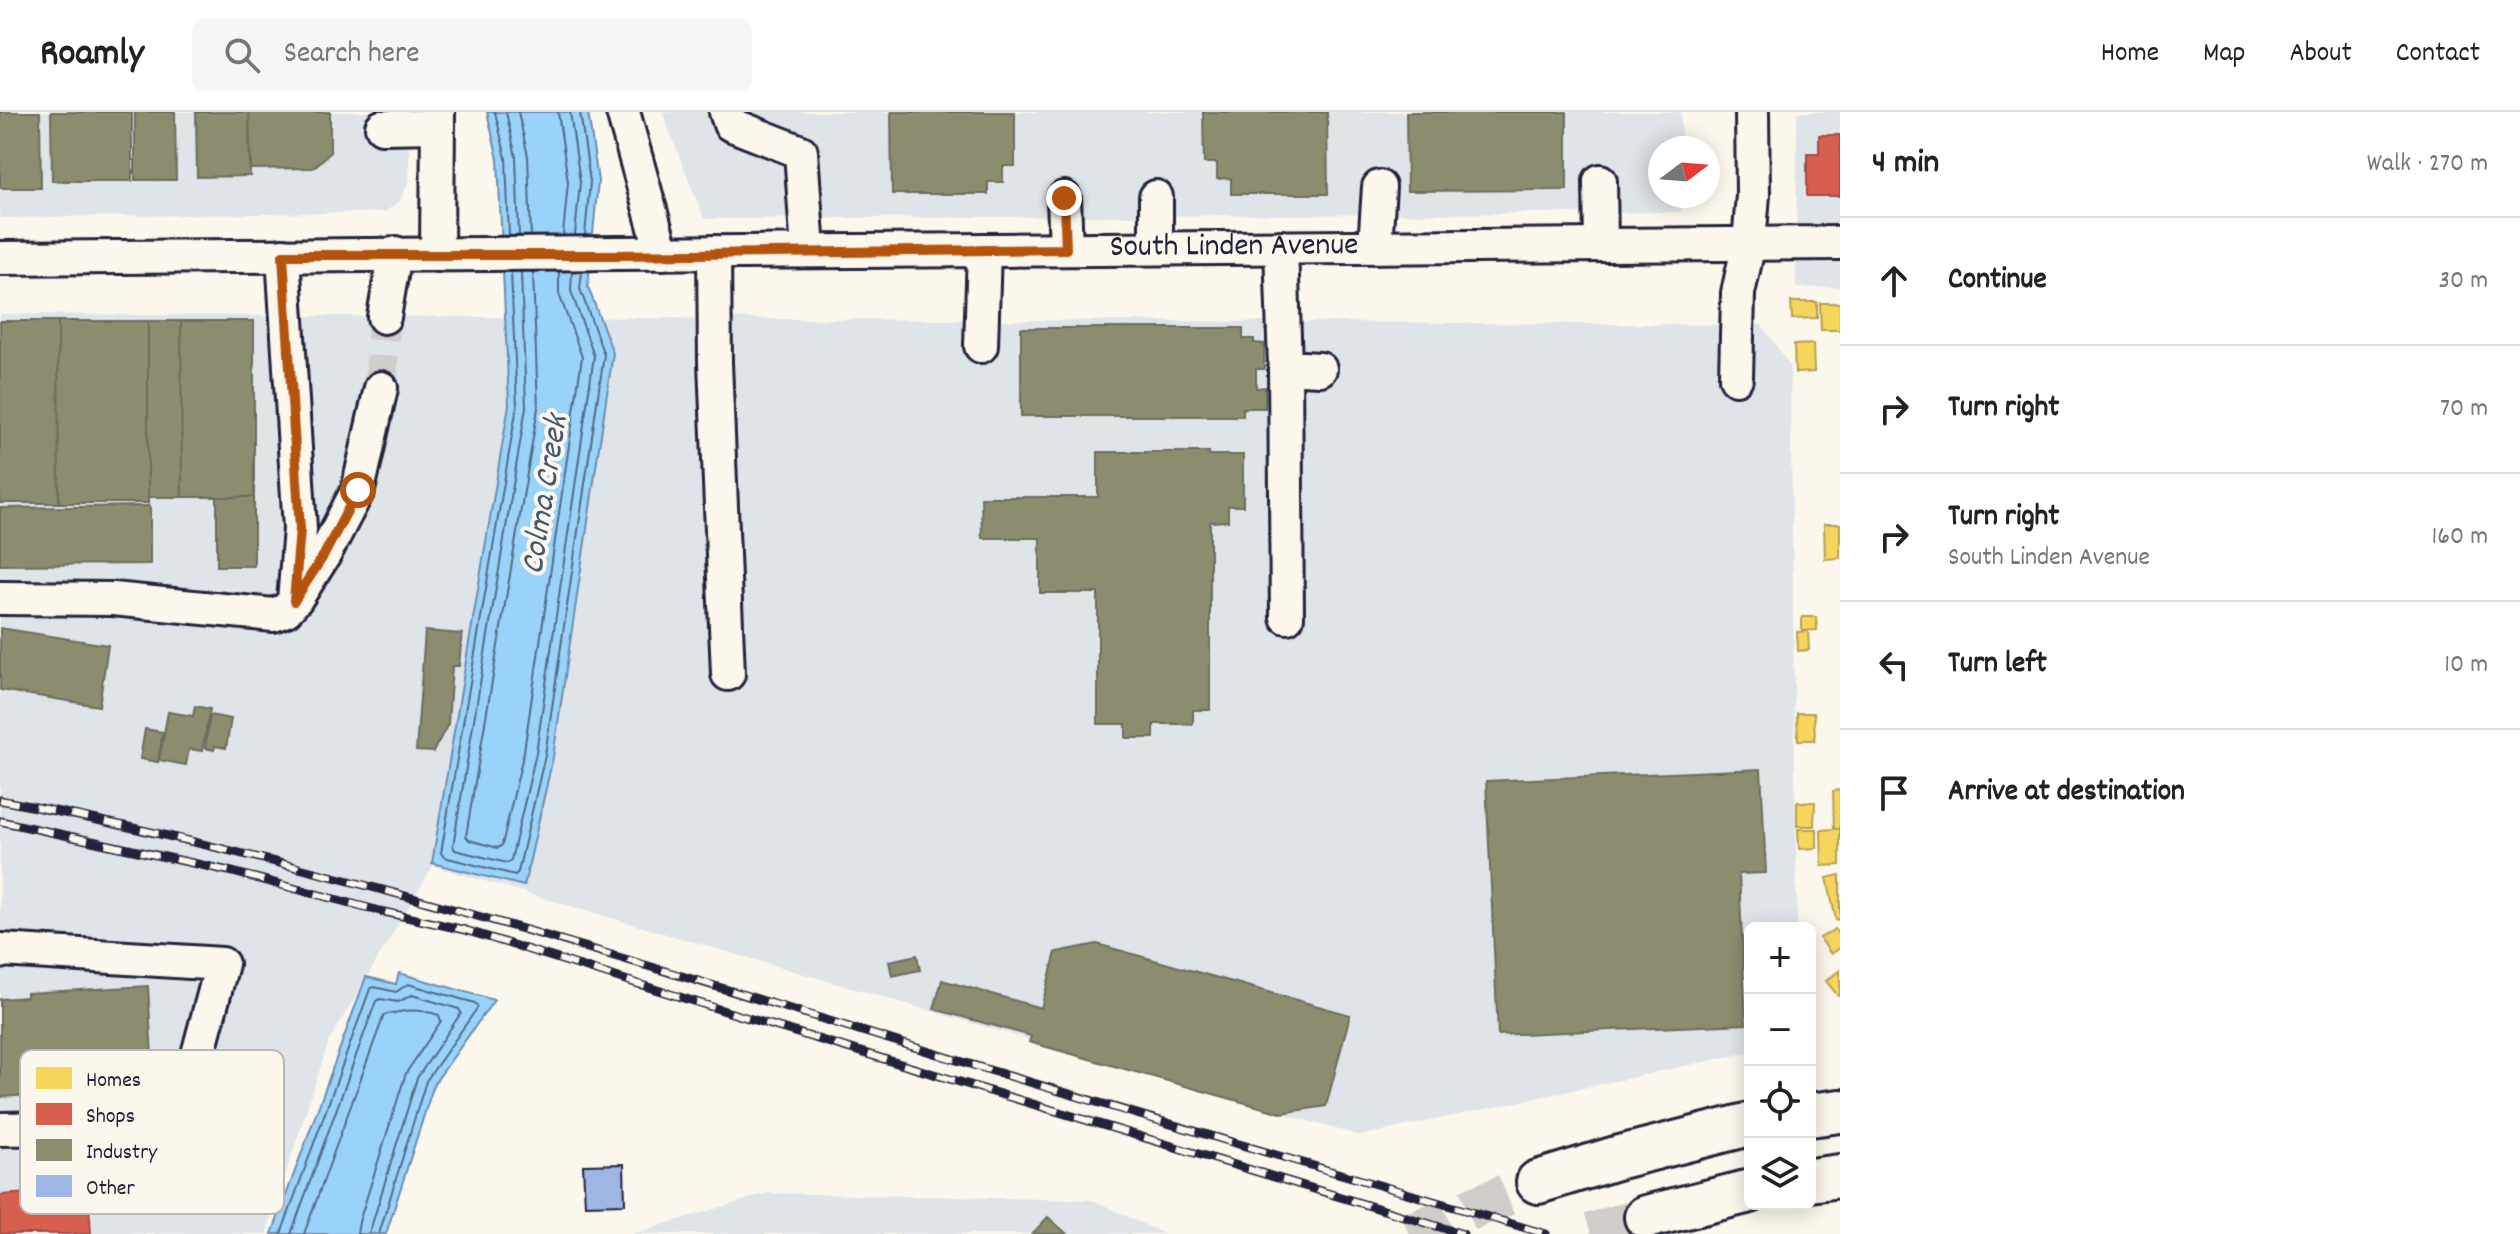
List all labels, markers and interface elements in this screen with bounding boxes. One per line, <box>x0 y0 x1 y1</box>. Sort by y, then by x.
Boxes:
search box <box>192 19 752 91</box>
text: Roamly <box>40 28 144 83</box>
icon: search <box>220 33 264 77</box>
text: Search here <box>284 34 419 77</box>
text: Home <box>2101 35 2159 75</box>
text: Map <box>2203 35 2245 75</box>
text: About <box>2289 35 2352 75</box>
text: Contact <box>2396 35 2480 75</box>
north arrow <box>1648 136 1720 208</box>
text: 4 min <box>1872 140 1939 189</box>
text: Walk · 270 m <box>2367 146 2488 183</box>
route end <box>1046 180 1082 216</box>
street label: South Linden Avenue <box>1109 224 1358 272</box>
icon: ahead <box>1872 259 1916 303</box>
text: Continue <box>1948 260 2047 303</box>
text: 30 m <box>2438 263 2488 300</box>
icon: right <box>1872 387 1916 431</box>
text: Turn right <box>1948 388 2059 431</box>
text: 70 m <box>2440 391 2488 428</box>
water label: Colma Creek <box>510 409 584 578</box>
route start <box>340 472 376 508</box>
text: Turn right <box>1948 497 2059 540</box>
icon: right <box>1872 515 1916 559</box>
text: 160 m <box>2432 519 2488 556</box>
text: South Linden Avenue <box>1948 540 2150 577</box>
icon: left <box>1872 643 1916 687</box>
text: Turn left <box>1948 644 2047 687</box>
text: 10 m <box>2444 647 2488 684</box>
icon: arrive <box>1872 771 1916 815</box>
text: Arrive at destination <box>1948 772 2185 815</box>
map controls <box>1744 922 1816 1210</box>
button: + <box>1744 922 1816 994</box>
button: − <box>1744 994 1816 1066</box>
legend <box>20 1050 284 1214</box>
text: Homes <box>86 1066 141 1097</box>
button: locate <box>1744 1066 1816 1138</box>
text: Shops <box>86 1102 135 1133</box>
text: Industry <box>86 1138 158 1169</box>
button: layers <box>1744 1138 1816 1210</box>
text: Other <box>86 1174 136 1205</box>

